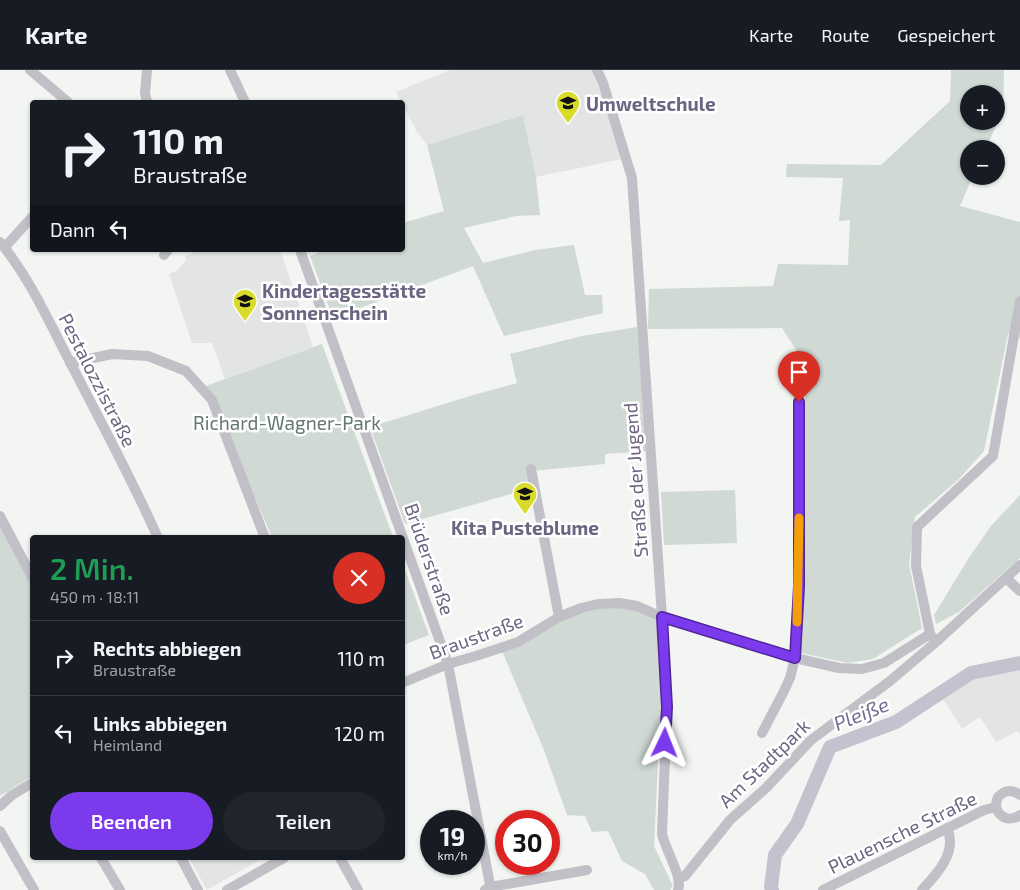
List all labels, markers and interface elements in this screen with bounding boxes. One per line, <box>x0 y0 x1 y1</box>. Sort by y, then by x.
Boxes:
text: Karte <box>25 20 88 49</box>
text: Karte <box>749 24 793 46</box>
text: Route <box>821 24 869 46</box>
text: Gespeichert <box>897 24 995 46</box>
map controls <box>960 85 1005 185</box>
button: + <box>960 85 1005 130</box>
school or university icon: Umweltschule <box>555 90 581 124</box>
place label: Umweltschule <box>586 92 716 115</box>
text: 110 m <box>133 119 224 161</box>
icon: right <box>50 120 115 185</box>
button: − <box>960 140 1005 185</box>
text: Braustraße <box>133 161 247 187</box>
icon: left <box>105 215 133 243</box>
text: Dann <box>50 218 95 241</box>
place label: Kindertagesstätte Sonnenschein <box>262 279 427 324</box>
school or university icon: Kindertagesstätte Sonnenschein <box>232 288 258 322</box>
street label: Pestalozzistraße <box>54 309 142 451</box>
pin <box>778 351 820 402</box>
icon: arrive <box>785 358 813 386</box>
street label: Straße der Jugend <box>618 402 652 558</box>
park label: Richard-Wagner-Park <box>193 411 381 434</box>
school or university icon: Kita Pusteblume <box>512 481 538 515</box>
street label: Brüderstraße <box>400 500 460 618</box>
place label: Kita Pusteblume <box>451 516 599 539</box>
text: 2 Min. <box>50 550 134 586</box>
button: close <box>333 552 385 604</box>
text: 450 m · 18:11 <box>50 587 139 606</box>
street label: Braustraße <box>426 608 526 664</box>
text: Rechts abbiegen <box>93 637 241 660</box>
icon: right <box>50 644 78 672</box>
text: 110 m <box>338 647 385 670</box>
text: Braustraße <box>93 660 176 679</box>
water label: Pleiße <box>830 691 892 735</box>
text: Links abbiegen <box>93 712 227 735</box>
street label: Am Stadtpark <box>714 714 815 812</box>
position arrow <box>638 716 690 768</box>
icon: left <box>50 719 78 747</box>
text: 120 m <box>334 722 385 745</box>
text: Heimland <box>93 735 162 754</box>
street label: Plauensche Straße <box>824 786 980 878</box>
button: Beenden <box>50 792 213 850</box>
button: Teilen <box>223 792 385 850</box>
speed limit sign: 30 <box>495 810 560 875</box>
text: 19 <box>440 821 465 851</box>
text: km/h <box>438 848 467 862</box>

